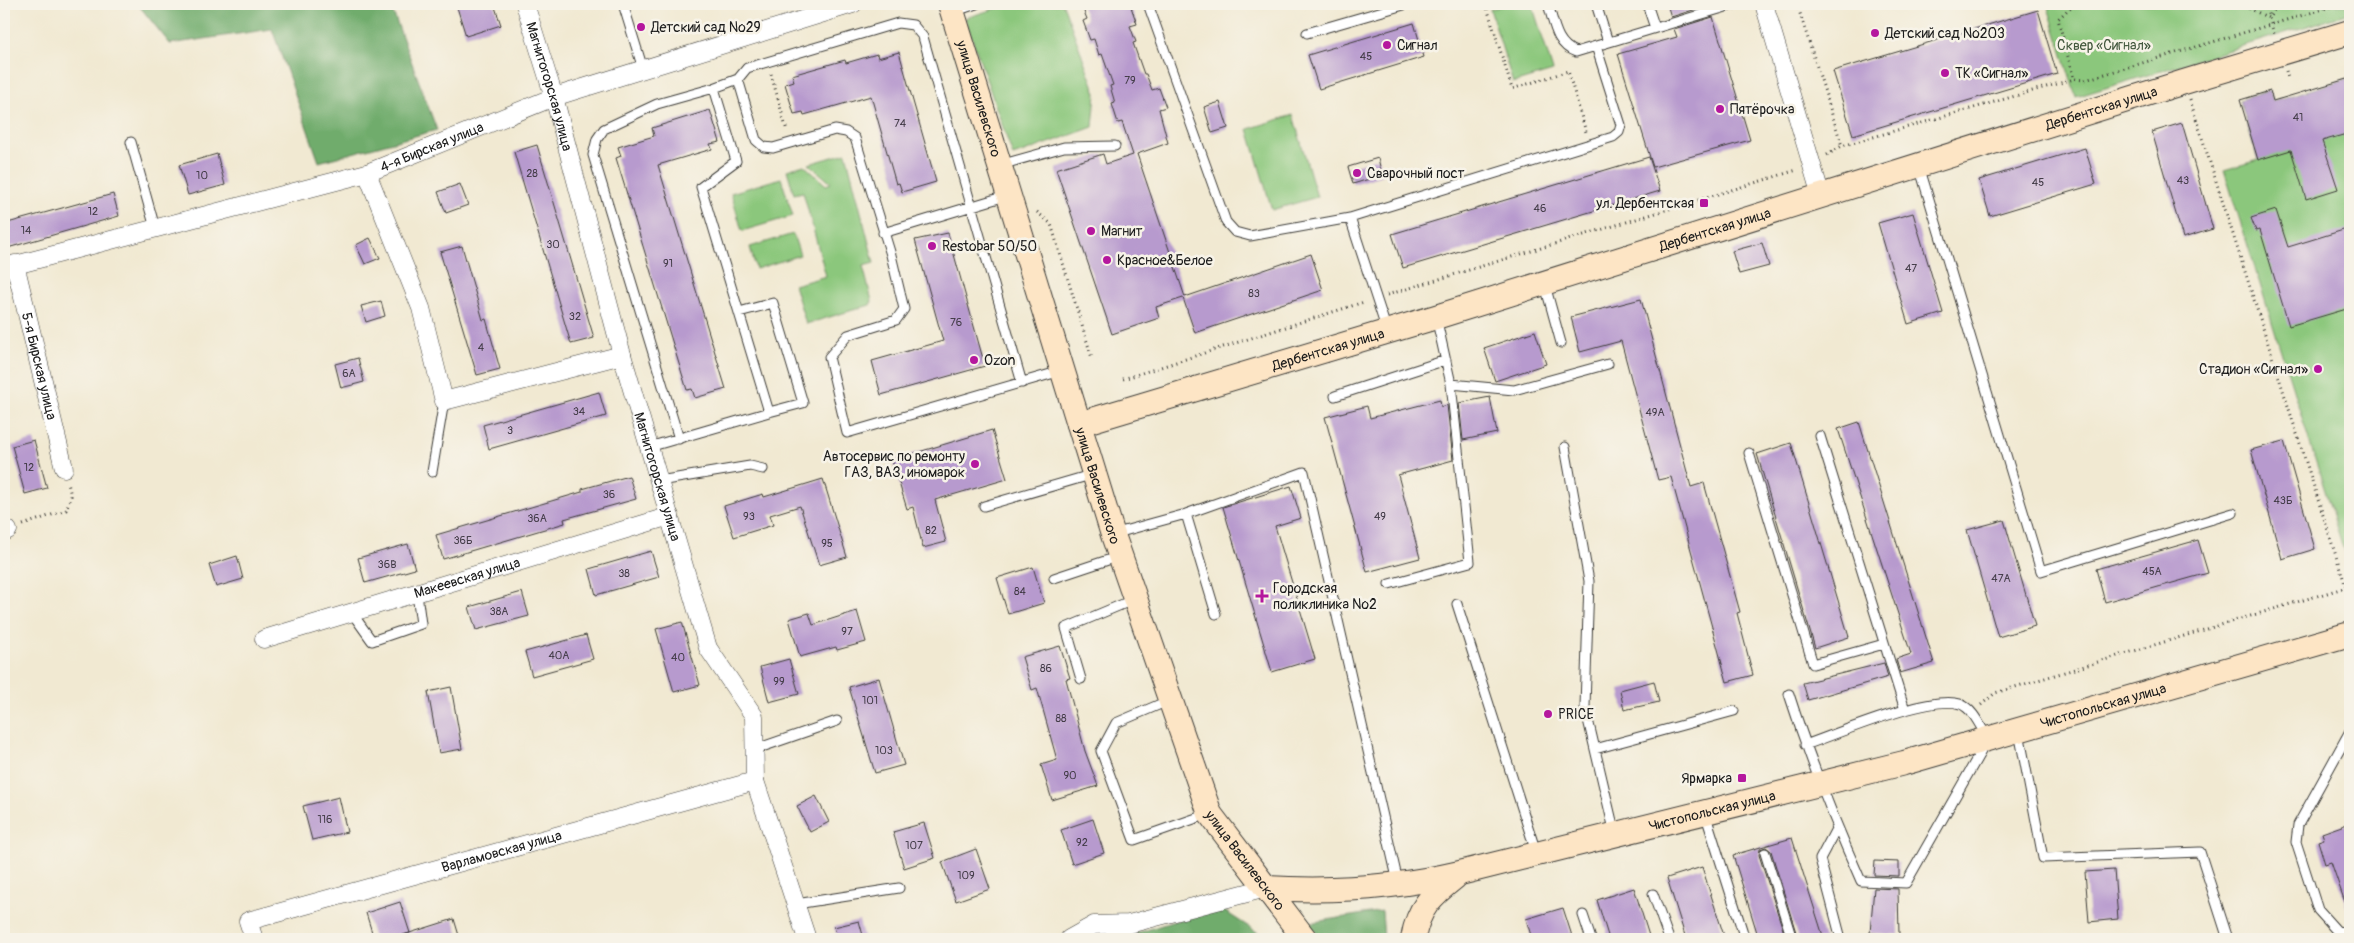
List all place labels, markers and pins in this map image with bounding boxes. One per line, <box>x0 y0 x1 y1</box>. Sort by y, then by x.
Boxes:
place label: Детский сад №29 <box>650 19 761 36</box>
marker: Детский сад №29 <box>635 21 647 33</box>
place label: Детский сад №203 <box>1884 25 2005 42</box>
marker: Детский сад №203 <box>1869 27 1881 39</box>
place label: Сигнал <box>1397 37 1438 54</box>
marker: Сигнал <box>1381 39 1393 51</box>
place label: ТК «Сигнал» <box>1955 65 2028 82</box>
marker: ТК «Сигнал» <box>1939 67 1951 79</box>
place label: Пятёрочка <box>1730 101 1794 118</box>
marker: Пятёрочка <box>1714 103 1726 115</box>
place label: Сварочный пост <box>1367 165 1464 182</box>
marker: Сварочный пост <box>1351 167 1363 179</box>
place label: ул. Дербентская <box>1595 195 1694 212</box>
marker: ул. Дербентская <box>1698 197 1710 209</box>
place label: Магнит <box>1101 223 1143 240</box>
marker: Магнит <box>1085 225 1097 237</box>
place label: Restobar 50/50 <box>942 238 1037 255</box>
marker: Restobar 50/50 <box>926 240 938 252</box>
place label: Красное&Белое <box>1117 252 1213 269</box>
marker: Красное&Белое <box>1101 254 1113 266</box>
place label: Ozon <box>984 352 1016 369</box>
marker: Ozon <box>968 354 980 366</box>
place label: Стадион «Сигнал» <box>2199 361 2308 378</box>
marker: Стадион «Сигнал» <box>2312 363 2324 375</box>
place label: Автосервис по ремонту ГАЗ, ВАЗ, иномарок <box>823 448 965 481</box>
marker: Автосервис по ремонту ГАЗ, ВАЗ, иномарок <box>969 458 981 470</box>
place label: Городская поликлиника №2 <box>1273 580 1377 613</box>
marker: Городская поликлиника №2 <box>1255 589 1269 603</box>
place label: PRICE <box>1558 706 1594 723</box>
marker: PRICE <box>1542 708 1554 720</box>
place label: Ярмарка <box>1681 770 1732 787</box>
marker: Ярмарка <box>1736 772 1748 784</box>

